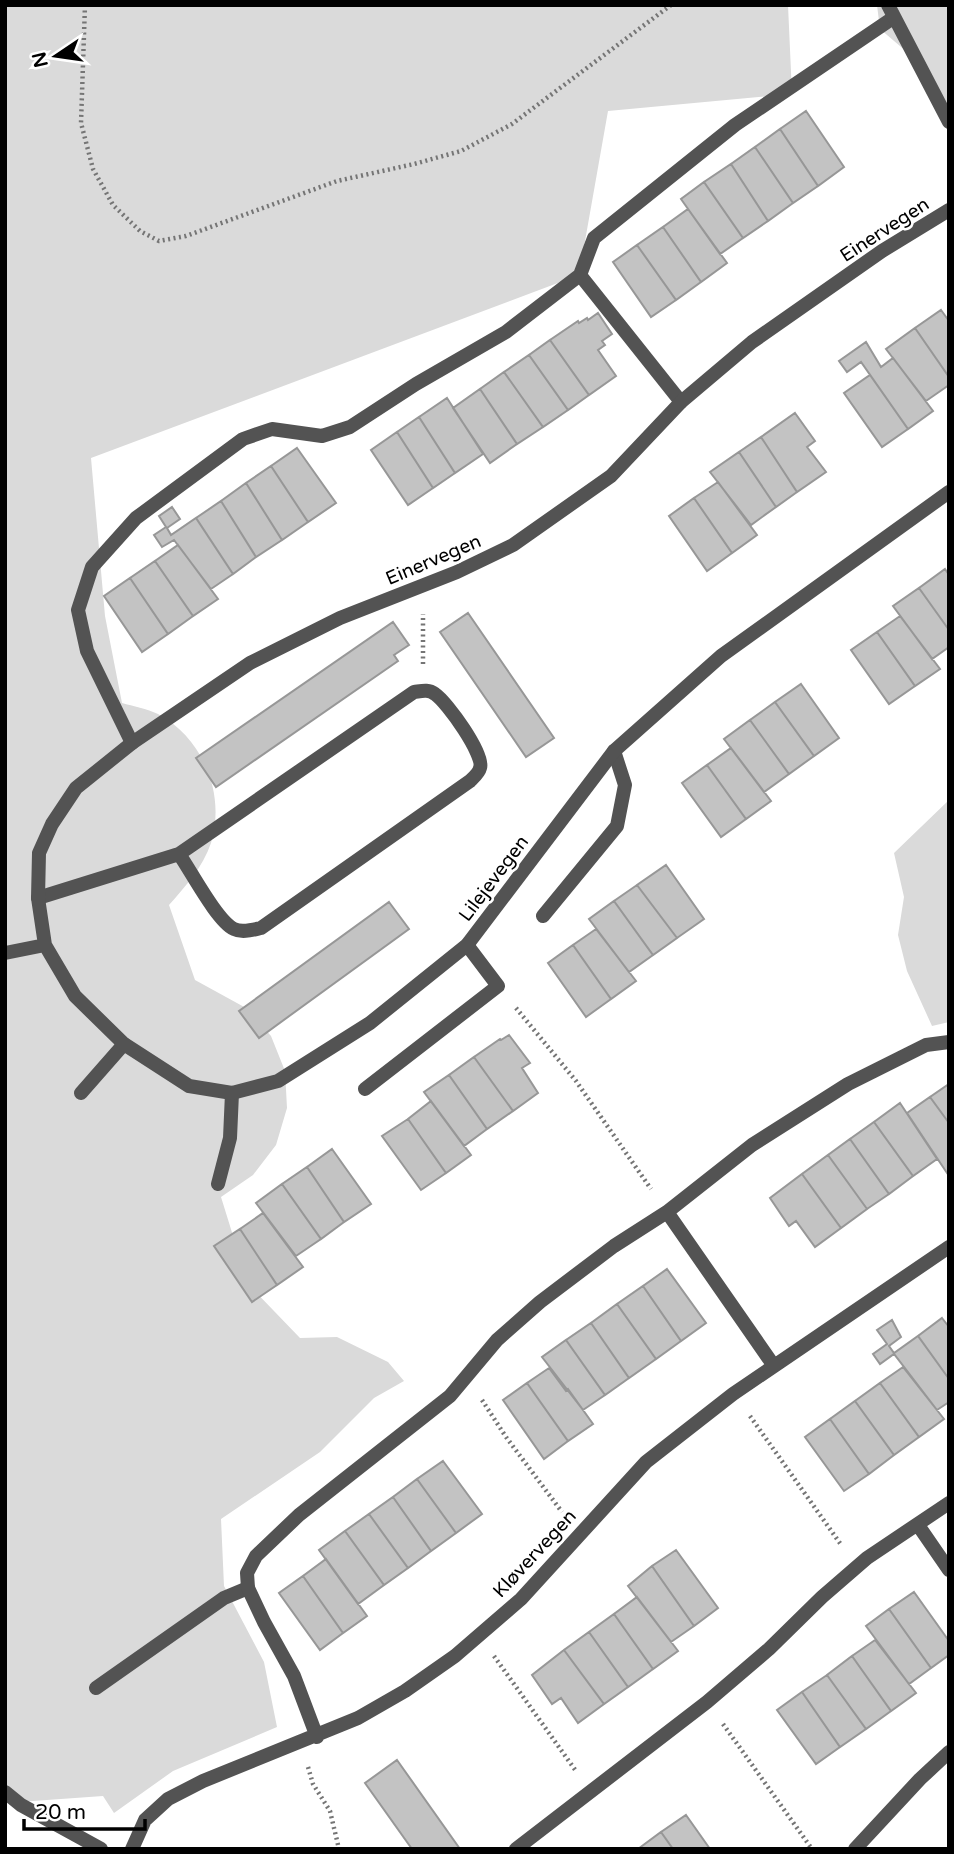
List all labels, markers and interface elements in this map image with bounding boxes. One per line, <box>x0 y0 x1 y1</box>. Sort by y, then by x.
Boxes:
north arrow <box>21 21 91 91</box>
text: N <box>28 50 53 70</box>
street label: Einervegen <box>836 193 933 267</box>
street label: Einervegen <box>382 530 484 590</box>
street label: Lilejevegen <box>454 831 533 926</box>
street label: Kløvervegen <box>489 1505 581 1602</box>
scale bar <box>24 1787 145 1831</box>
text: 20 m <box>35 1800 86 1825</box>

